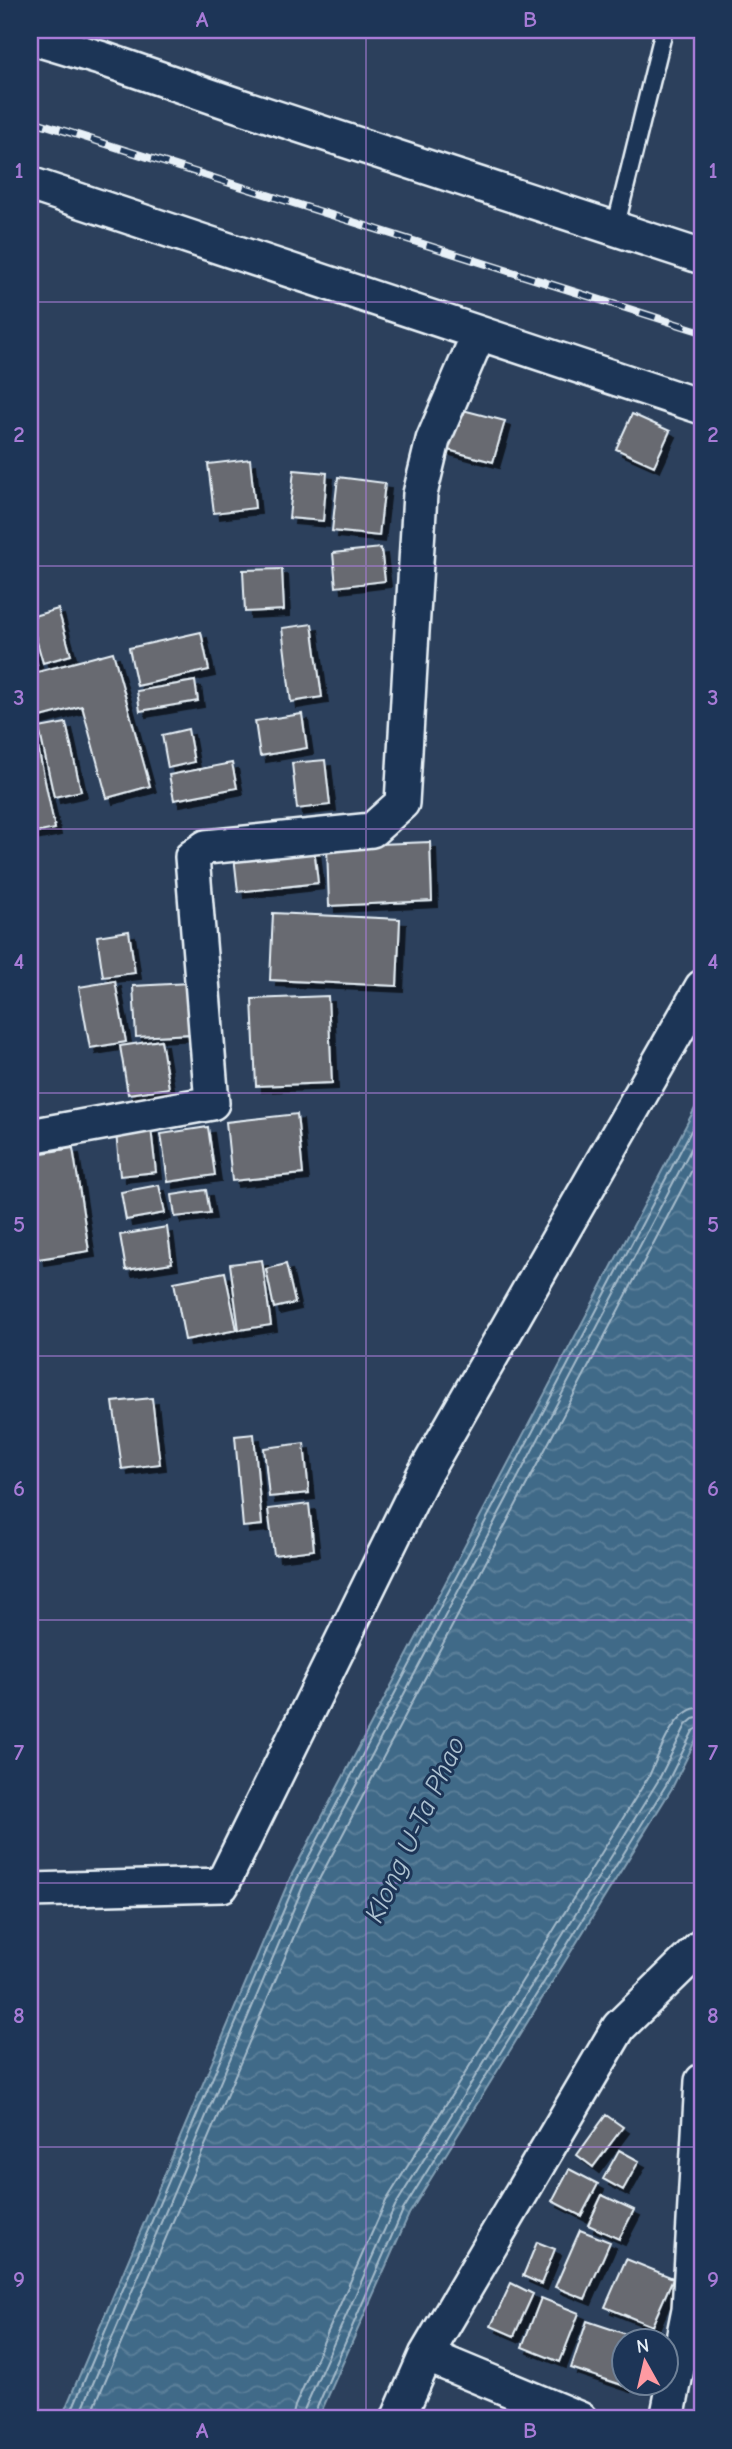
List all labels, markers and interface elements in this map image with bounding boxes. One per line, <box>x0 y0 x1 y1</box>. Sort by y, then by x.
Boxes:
text: A <box>196 6 209 33</box>
text: B <box>523 6 537 33</box>
text: 1 <box>14 157 24 184</box>
text: 1 <box>708 157 718 184</box>
text: 2 <box>13 421 25 448</box>
text: 2 <box>707 421 719 448</box>
text: 3 <box>13 684 25 711</box>
text: 3 <box>707 684 719 711</box>
text: 4 <box>14 948 25 975</box>
text: 4 <box>708 948 719 975</box>
text: 5 <box>13 1211 25 1238</box>
text: 5 <box>707 1211 719 1238</box>
text: 6 <box>13 1475 25 1502</box>
text: 6 <box>707 1475 719 1502</box>
water label: Klong U-Ta Phao <box>358 1731 472 1927</box>
text: 7 <box>14 1739 25 1766</box>
text: 7 <box>708 1739 719 1766</box>
text: 8 <box>13 2002 25 2029</box>
text: 8 <box>707 2002 719 2029</box>
text: 9 <box>13 2266 25 2293</box>
text: 9 <box>707 2266 719 2293</box>
north arrow <box>610 2326 680 2396</box>
text: N <box>635 2334 650 2358</box>
text: A <box>196 2417 209 2444</box>
text: B <box>523 2417 537 2444</box>

